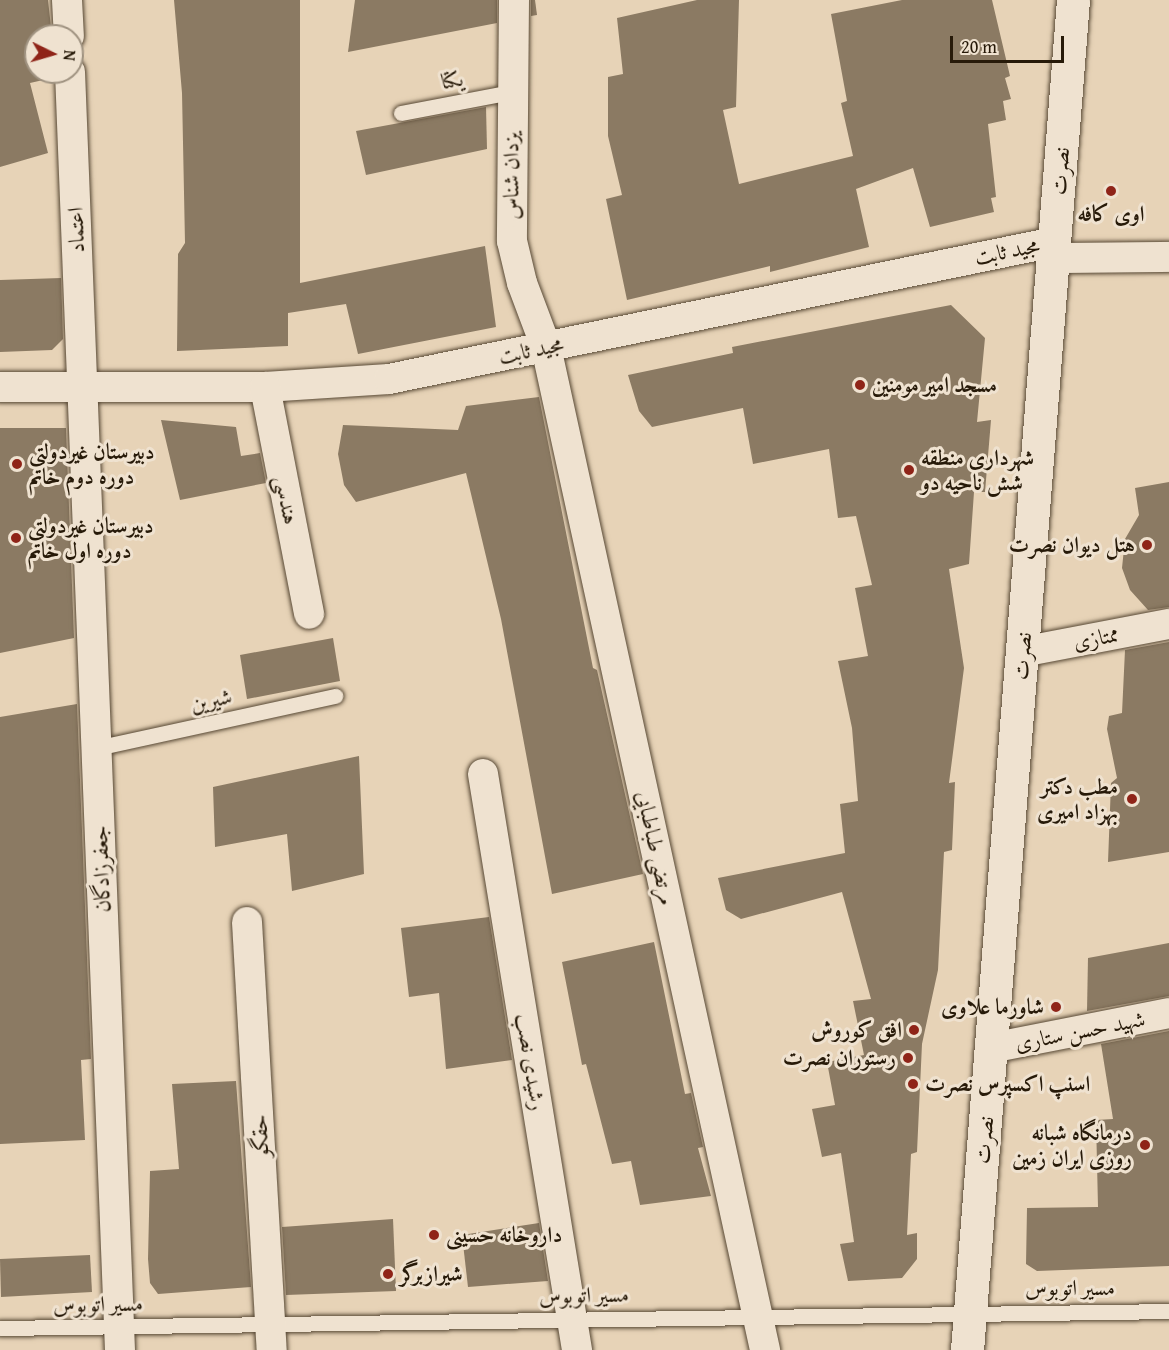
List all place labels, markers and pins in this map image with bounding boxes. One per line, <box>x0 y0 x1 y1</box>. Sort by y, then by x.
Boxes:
marker: اوی کافه <box>1104 184 1118 198</box>
place label: اوی کافه <box>1077 201 1145 227</box>
place label: مسجد امیر مومنین <box>872 372 997 398</box>
marker: مسجد امیر مومنین <box>853 378 867 392</box>
place label: دبیرستان غیردولتی دوره دوم خاتم <box>29 438 155 490</box>
place label: شهرداری منطقه شش ناحیه دو <box>921 444 1034 496</box>
marker: دبیرستان غیردولتی دوره دوم خاتم <box>10 457 24 471</box>
marker: شهرداری منطقه شش ناحیه دو <box>902 463 916 477</box>
place label: دبیرستان غیردولتی دوره اول خاتم <box>28 512 154 564</box>
marker: دبیرستان غیردولتی دوره اول خاتم <box>9 531 23 545</box>
place label: هتل دیوان نصرت <box>1009 532 1135 558</box>
marker: هتل دیوان نصرت <box>1140 538 1154 552</box>
place label: مطب دکتر بهزاد امیری <box>1037 773 1118 824</box>
marker: مطب دکتر بهزاد امیری <box>1123 790 1141 808</box>
place label: شاورما علاوی <box>941 994 1044 1020</box>
marker: شاورما علاوی <box>1049 1000 1063 1014</box>
place label: افق کوروش <box>811 1017 902 1043</box>
marker: افق کوروش <box>907 1023 921 1037</box>
place label: رستوران نصرت <box>783 1045 896 1071</box>
marker: رستوران نصرت <box>901 1051 915 1065</box>
place label: اسنپ اکسپرس نصرت <box>925 1071 1090 1097</box>
marker: اسنپ اکسپرس نصرت <box>906 1077 920 1091</box>
place label: درمانگاه شبانه روزی ایران زمین <box>1012 1119 1132 1170</box>
marker: درمانگاه شبانه روزی ایران زمین <box>1136 1136 1154 1154</box>
place label: داروخانه حسینی <box>446 1222 562 1248</box>
marker: داروخانه حسینی <box>427 1228 441 1242</box>
place label: شیرازبرگر <box>400 1261 463 1287</box>
marker: شیرازبرگر <box>381 1267 395 1281</box>

